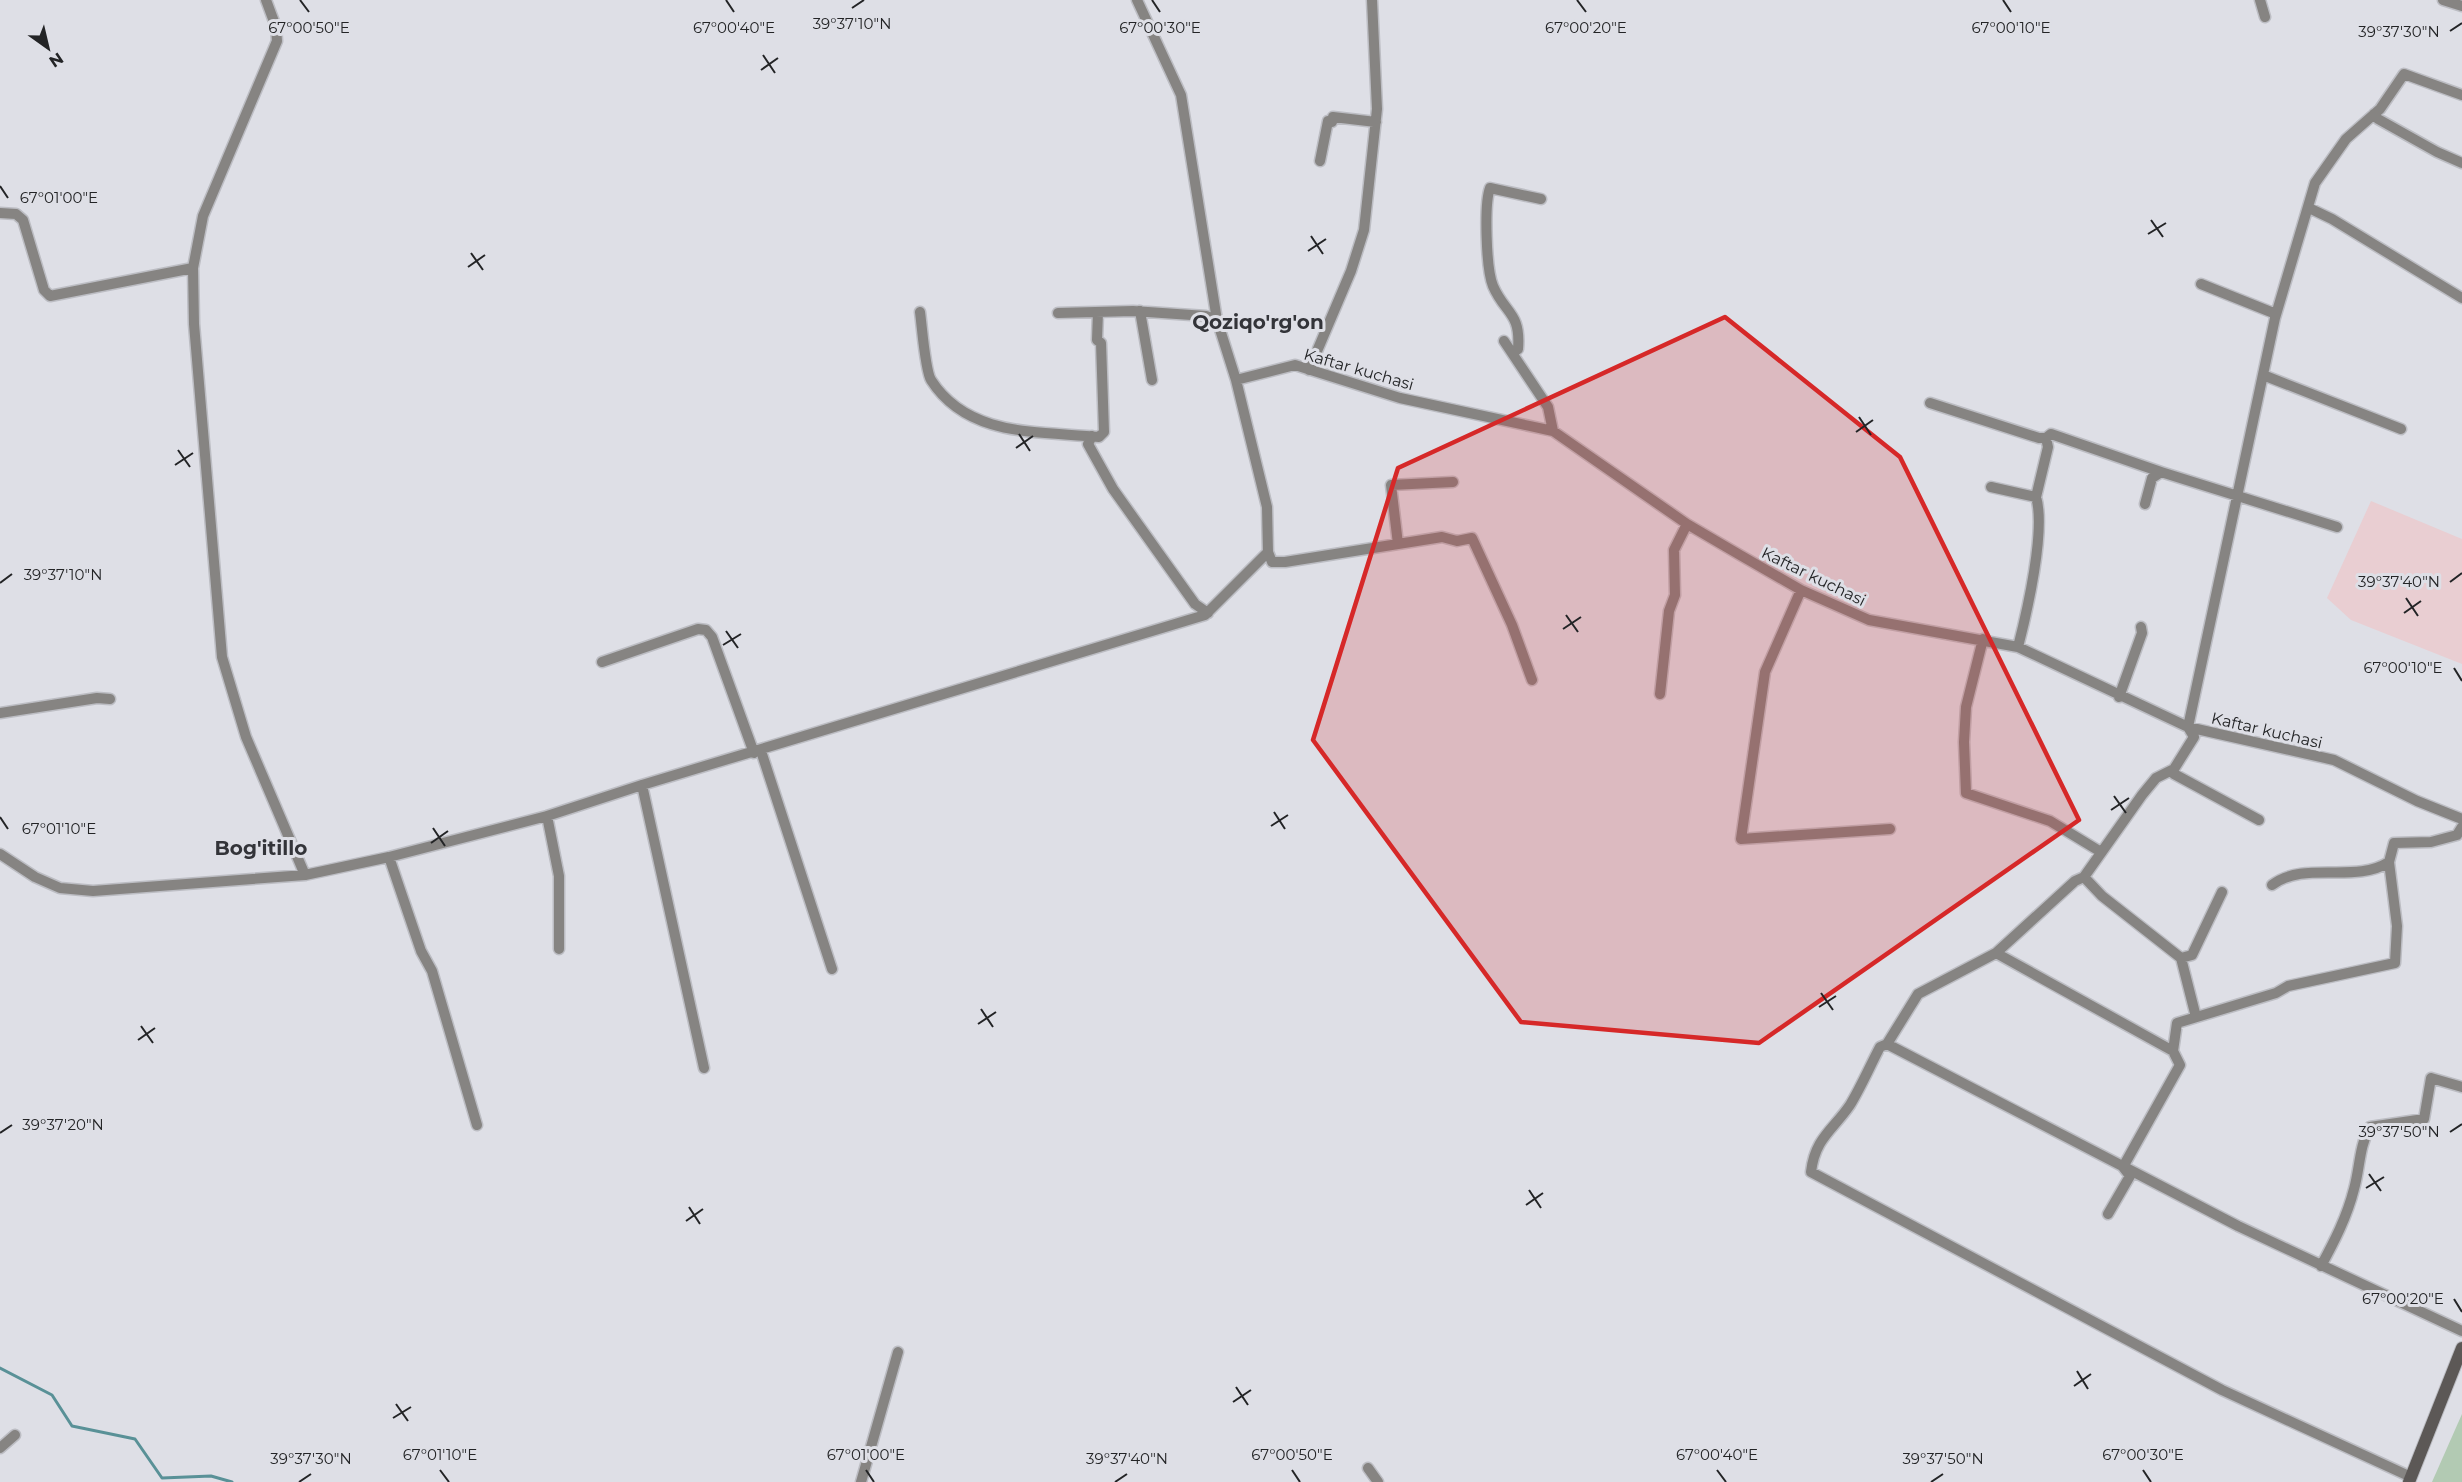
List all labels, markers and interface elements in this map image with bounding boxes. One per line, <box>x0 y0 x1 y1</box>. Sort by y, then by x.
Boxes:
text: 39°37'10"N <box>813 14 891 33</box>
north arrow <box>18 18 78 78</box>
text: 67°00'50"E <box>268 18 350 37</box>
text: 67°00'40"E <box>693 18 775 37</box>
text: 67°00'30"E <box>1119 18 1201 37</box>
text: 67°00'20"E <box>1545 18 1627 37</box>
text: 67°00'10"E <box>1971 18 2051 37</box>
text: 39°37'30"N <box>2358 22 2440 41</box>
text: N <box>45 49 67 72</box>
text: 67°01'00"E <box>20 188 98 207</box>
district label: Qoziqo'rg'on <box>1192 310 1324 334</box>
street label: Kaftar kuchasi <box>1302 345 1416 394</box>
street label: Kaftar kuchasi <box>1759 543 1869 610</box>
text: 39°37'10"N <box>24 565 102 584</box>
text: 39°37'40"N <box>2358 572 2440 591</box>
text: 67°00'10"E <box>2363 658 2443 677</box>
street label: Kaftar kuchasi <box>2209 708 2324 753</box>
text: 67°01'10"E <box>22 819 96 838</box>
district label: Bog'itillo <box>215 836 307 860</box>
text: 39°37'20"N <box>22 1115 104 1134</box>
text: 39°37'50"N <box>2358 1122 2440 1141</box>
text: 67°00'20"E <box>2362 1289 2444 1308</box>
text: 67°01'10"E <box>403 1445 477 1464</box>
text: 67°01'00"E <box>827 1445 905 1464</box>
text: 67°00'50"E <box>1251 1445 1333 1464</box>
text: 67°00'40"E <box>1676 1445 1758 1464</box>
text: 67°00'30"E <box>2102 1445 2184 1464</box>
text: 39°37'30"N <box>270 1449 352 1468</box>
text: 39°37'40"N <box>1086 1449 1168 1468</box>
text: 39°37'50"N <box>1902 1449 1984 1468</box>

